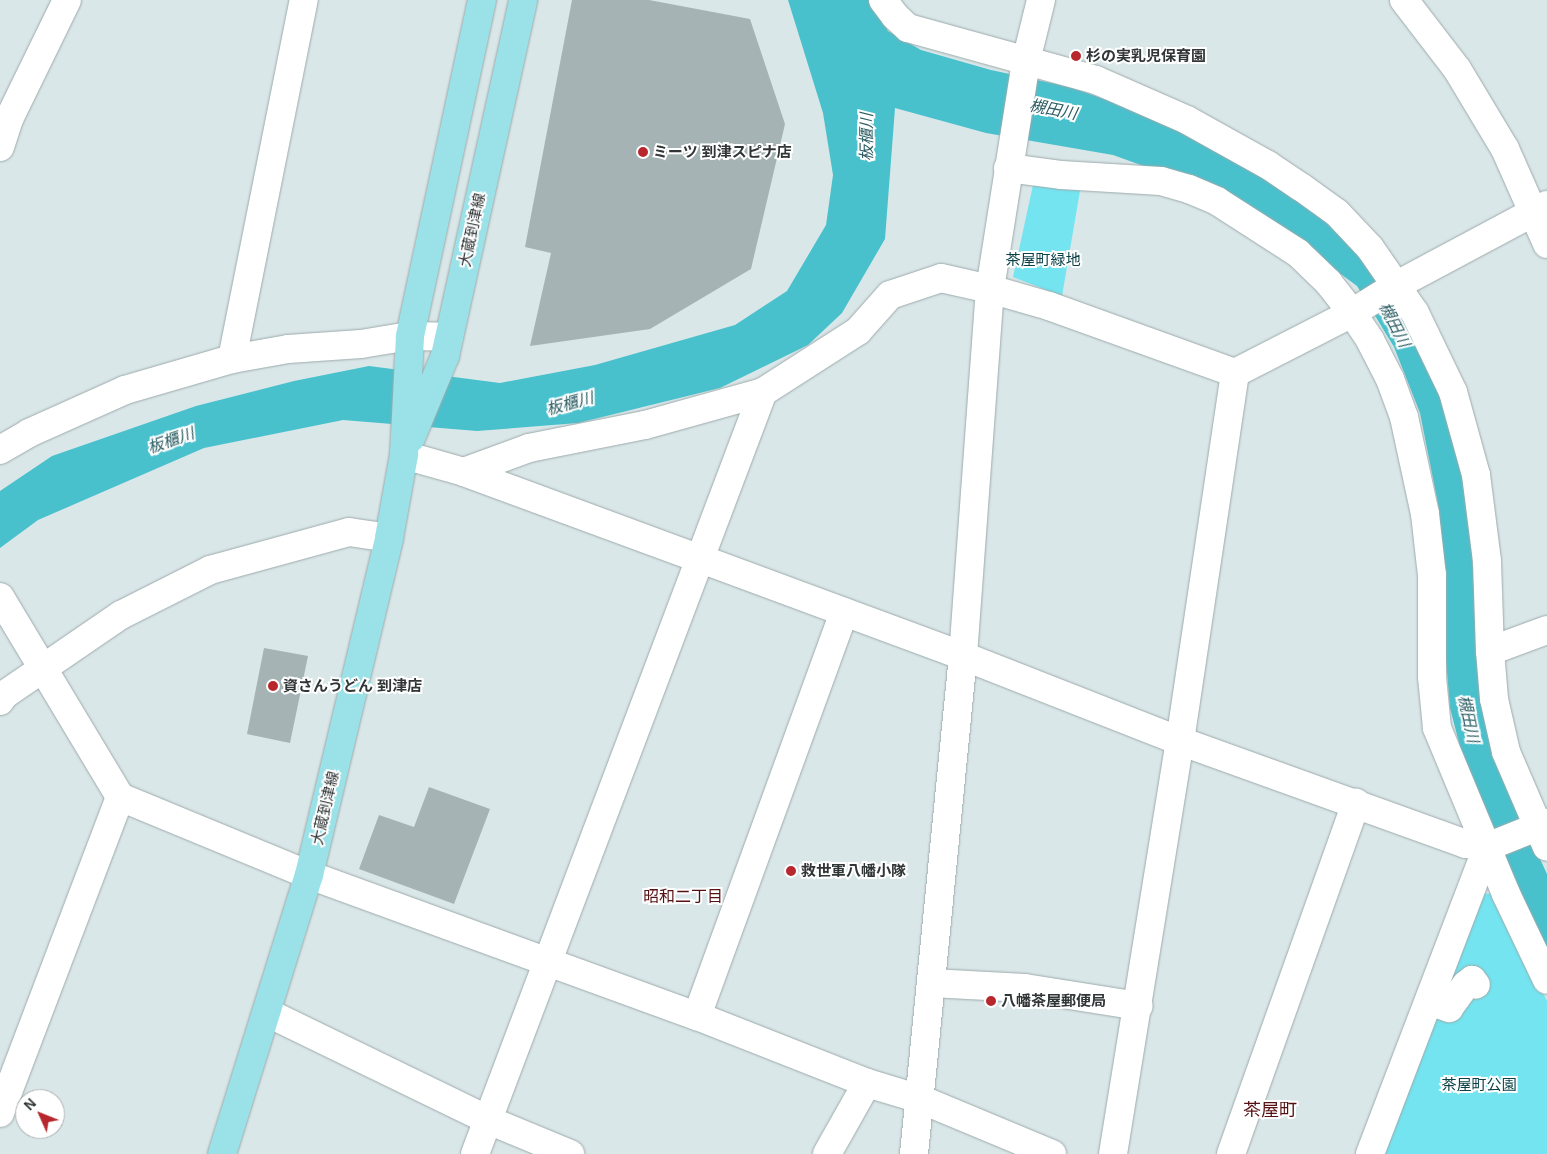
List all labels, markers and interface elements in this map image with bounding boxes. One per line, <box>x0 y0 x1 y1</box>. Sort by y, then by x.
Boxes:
place label: 杉の実乳児保育園 <box>1086 47 1206 65</box>
marker: 杉の実乳児保育園 <box>1070 50 1082 62</box>
water label: 槻田川 <box>1028 96 1078 124</box>
water label: 板櫃川 <box>857 113 877 161</box>
place label: ミーツ 到津スピナ店 <box>653 143 792 161</box>
marker: ミーツ 到津スピナ店 <box>637 146 649 158</box>
street label: 大蔵到津線 <box>455 191 489 269</box>
park label: 茶屋町緑地 <box>1006 251 1080 269</box>
water label: 槻田川 <box>1375 299 1413 351</box>
water label: 板櫃川 <box>544 389 596 419</box>
water label: 板櫃川 <box>145 424 197 458</box>
place label: 資さんうどん 到津店 <box>283 677 422 695</box>
marker: 資さんうどん 到津店 <box>267 680 279 692</box>
water label: 槻田川 <box>1454 694 1482 744</box>
street label: 大蔵到津線 <box>308 769 342 847</box>
place label: 救世軍八幡小隊 <box>801 862 906 880</box>
marker: 救世軍八幡小隊 <box>785 865 797 877</box>
district label: 昭和二丁目 <box>643 887 723 907</box>
place label: 八幡茶屋郵便局 <box>1001 992 1106 1010</box>
marker: 八幡茶屋郵便局 <box>985 995 997 1007</box>
park label: 茶屋町公園 <box>1442 1076 1516 1094</box>
north arrow <box>15 1089 65 1139</box>
text: N <box>21 1095 39 1113</box>
district label: 茶屋町 <box>1243 1099 1297 1121</box>

